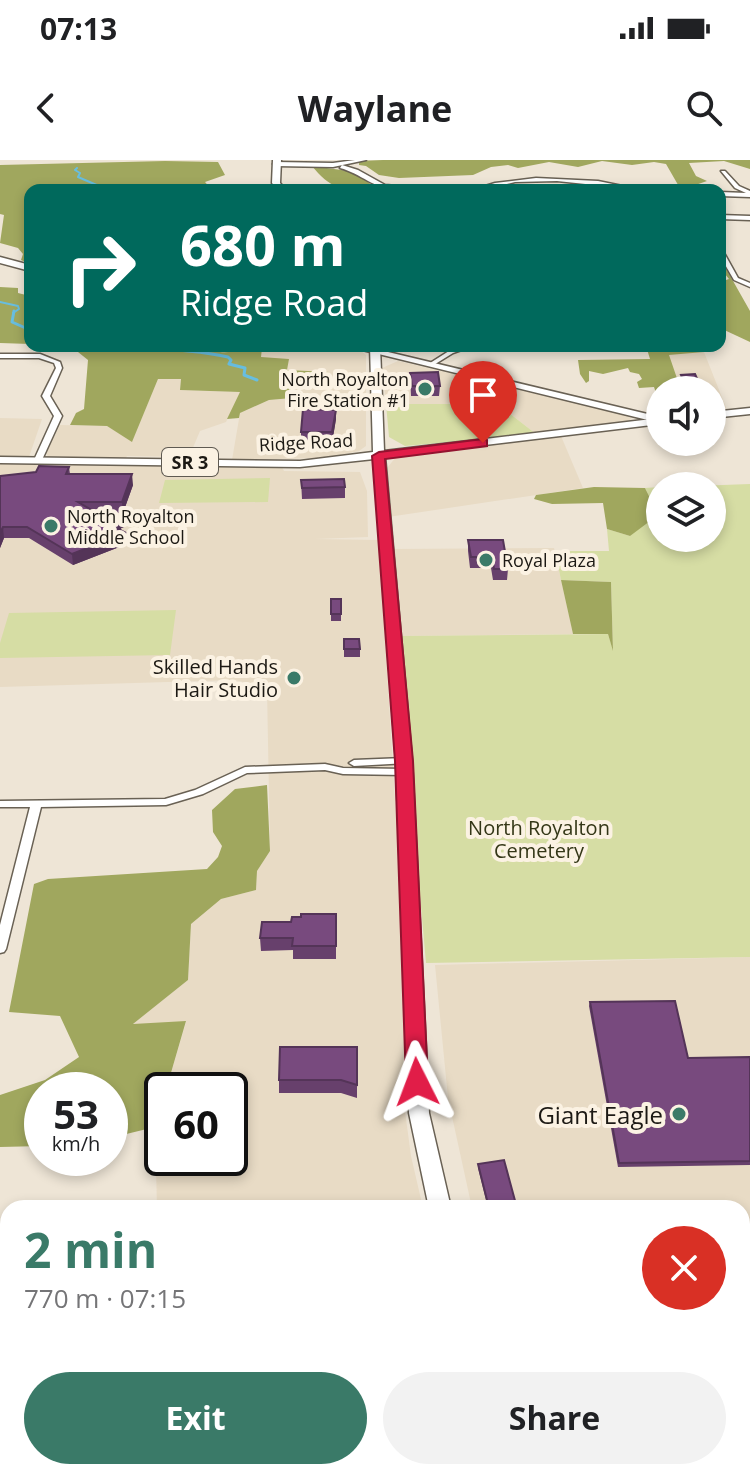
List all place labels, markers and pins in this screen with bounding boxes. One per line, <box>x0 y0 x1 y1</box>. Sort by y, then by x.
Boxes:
pin <box>449 361 517 443</box>
place label: North Royalton Fire Station #1 <box>281 367 409 412</box>
marker: North Royalton Fire Station #1 <box>416 380 434 398</box>
place label: North Royalton Middle School <box>67 504 195 549</box>
marker: North Royalton Middle School <box>42 517 60 535</box>
place label: Royal Plaza <box>502 548 596 572</box>
marker: Royal Plaza <box>477 551 495 569</box>
place label: Skilled Hands Hair Studio <box>153 653 278 703</box>
marker: Skilled Hands Hair Studio <box>285 669 303 687</box>
place label: Giant Eagle <box>537 1098 663 1131</box>
marker: Giant Eagle <box>670 1105 688 1123</box>

